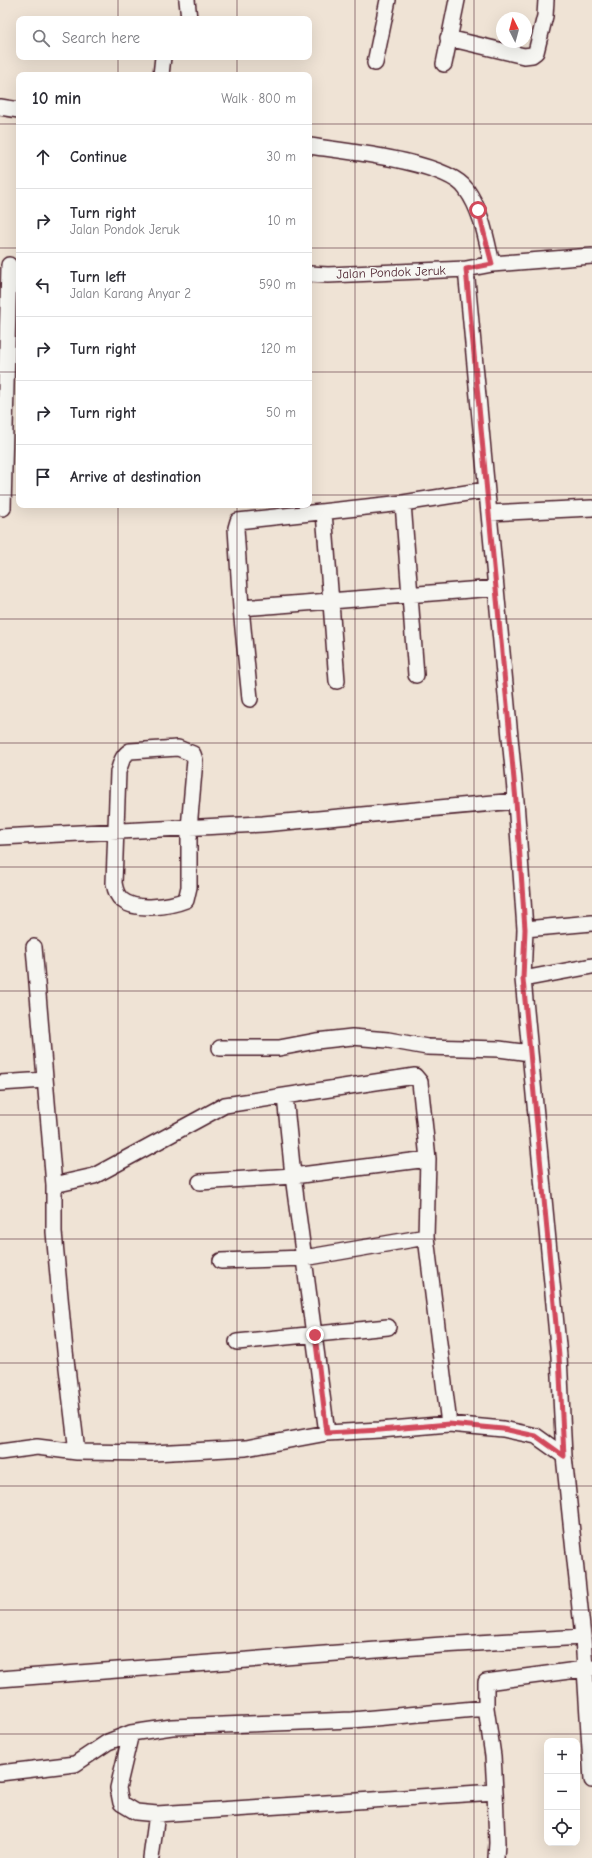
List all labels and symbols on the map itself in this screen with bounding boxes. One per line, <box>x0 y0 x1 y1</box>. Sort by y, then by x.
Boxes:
north arrow <box>496 12 532 48</box>
route start <box>469 201 487 219</box>
street label: Jalan Pondok Jeruk <box>336 263 447 281</box>
route end <box>306 1326 324 1344</box>

